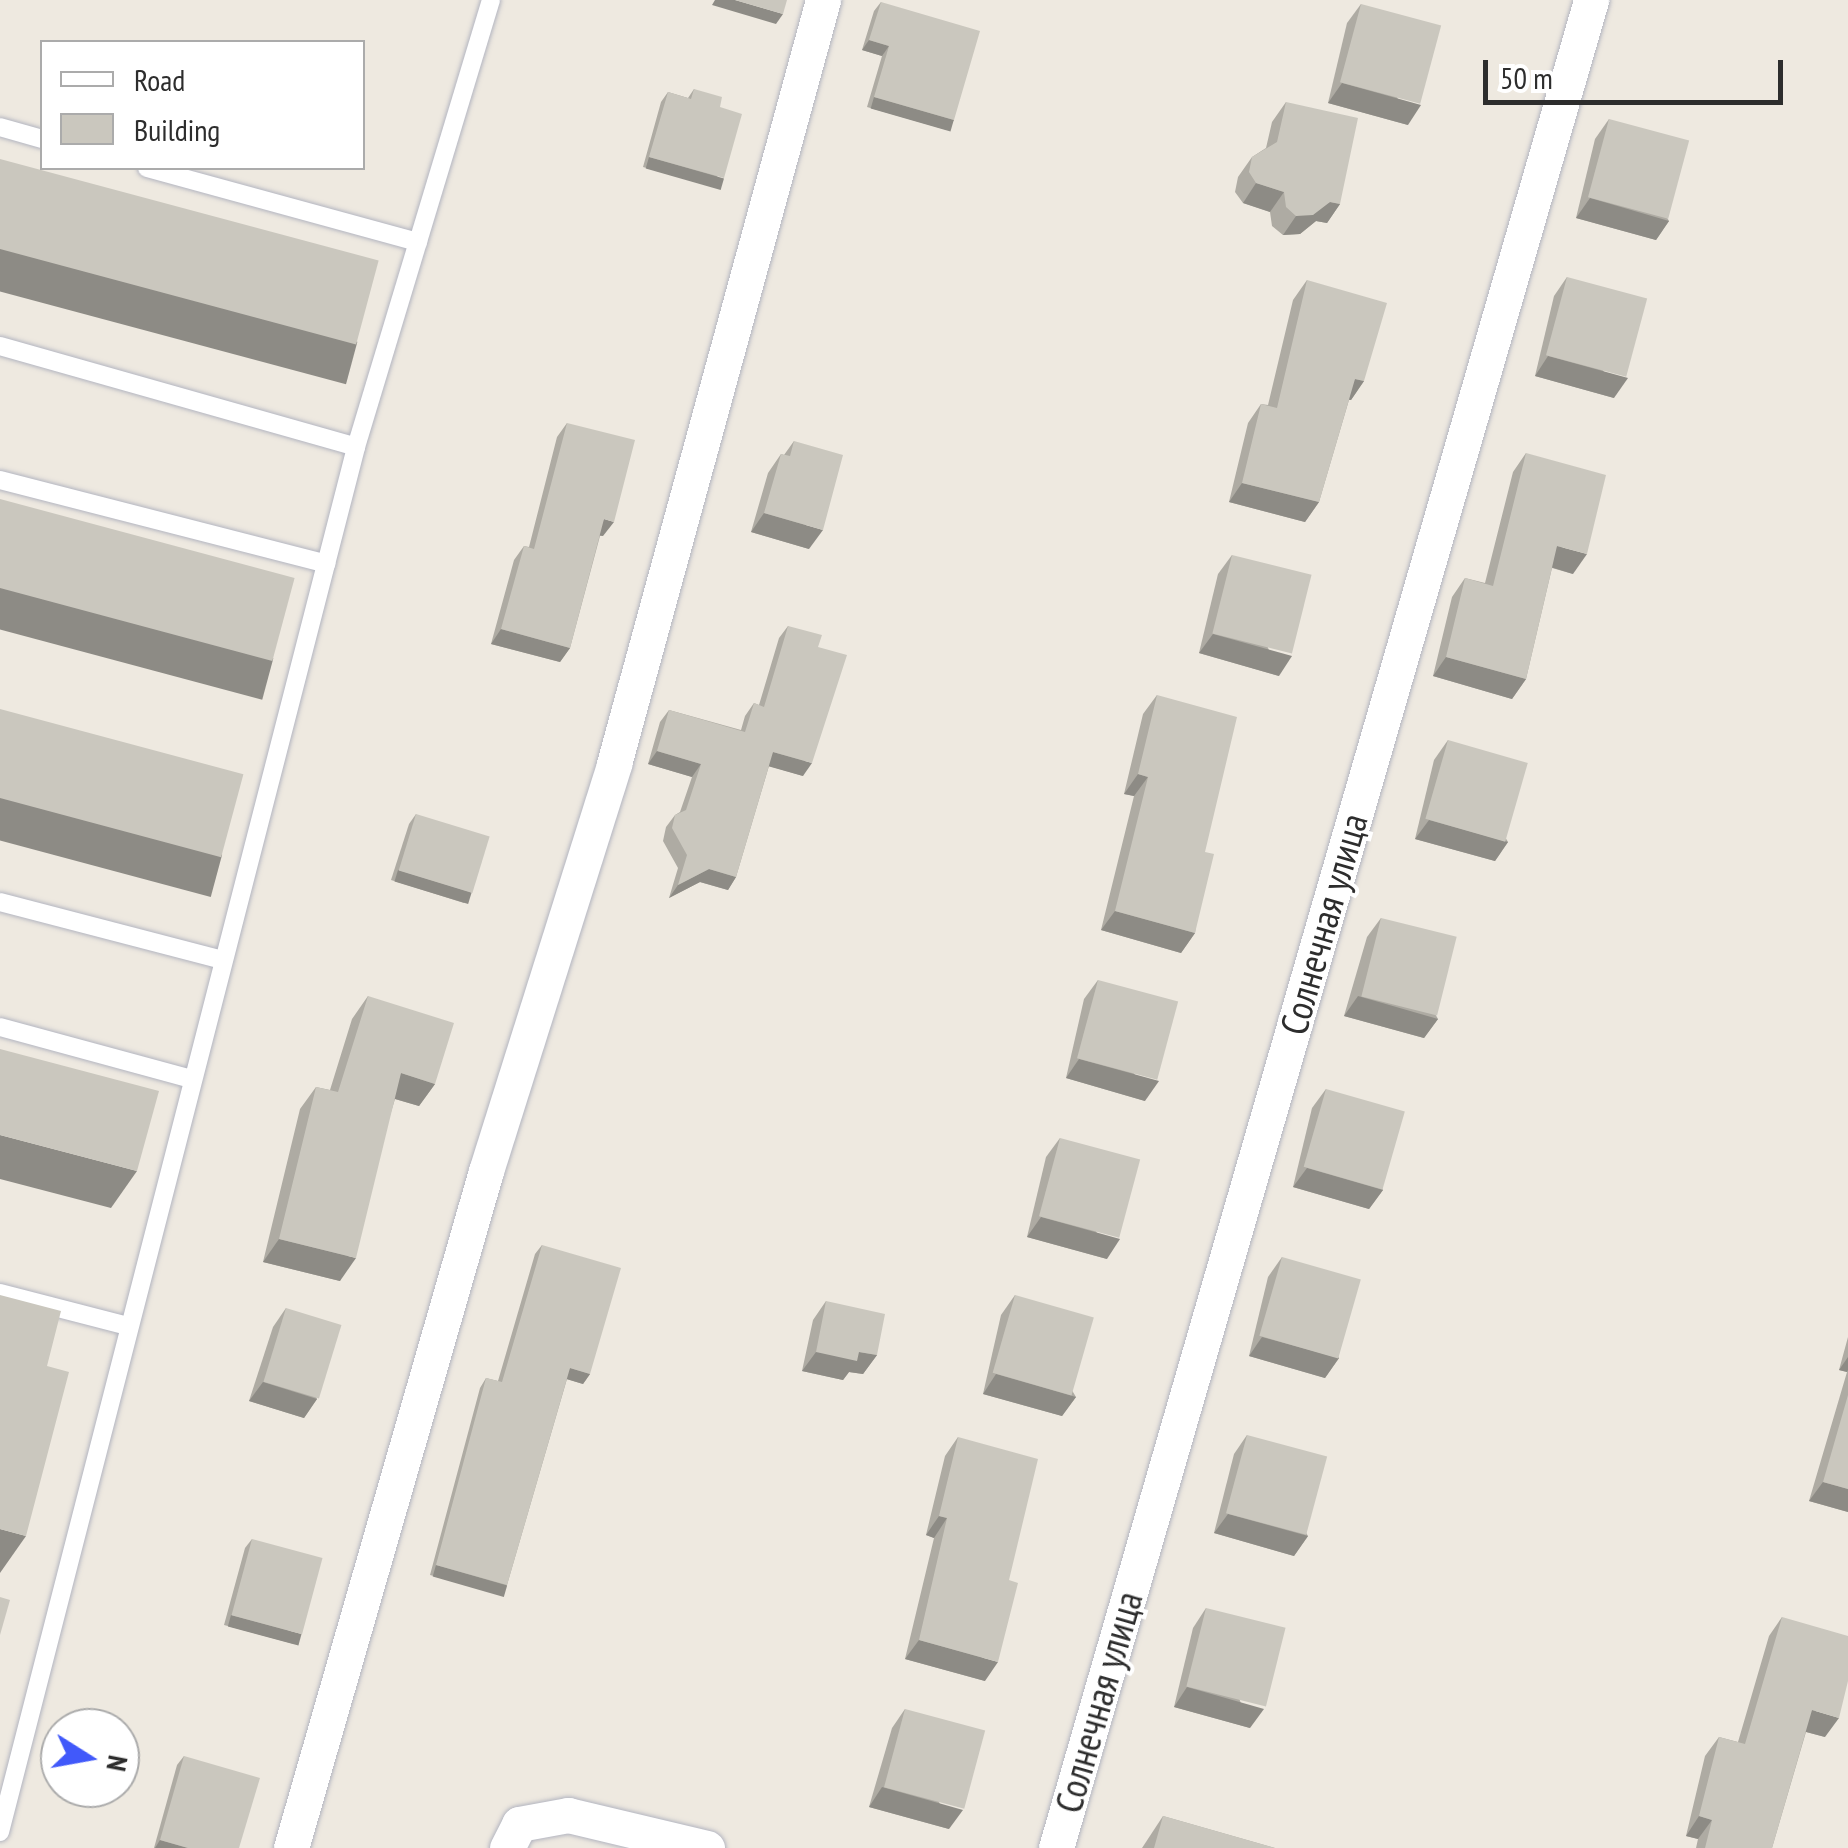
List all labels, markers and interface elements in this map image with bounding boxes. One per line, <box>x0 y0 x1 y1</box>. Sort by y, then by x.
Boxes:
legend <box>40 40 365 170</box>
scale bar <box>1488 40 1788 102</box>
text: 50 m <box>1500 58 1553 97</box>
text: Road <box>134 60 185 99</box>
text: Building <box>134 110 220 149</box>
street label: Солнечная улица <box>1270 808 1376 1040</box>
street label: Солнечная улица <box>1045 1586 1151 1818</box>
north arrow <box>40 1708 140 1808</box>
text: N <box>98 1752 138 1774</box>

